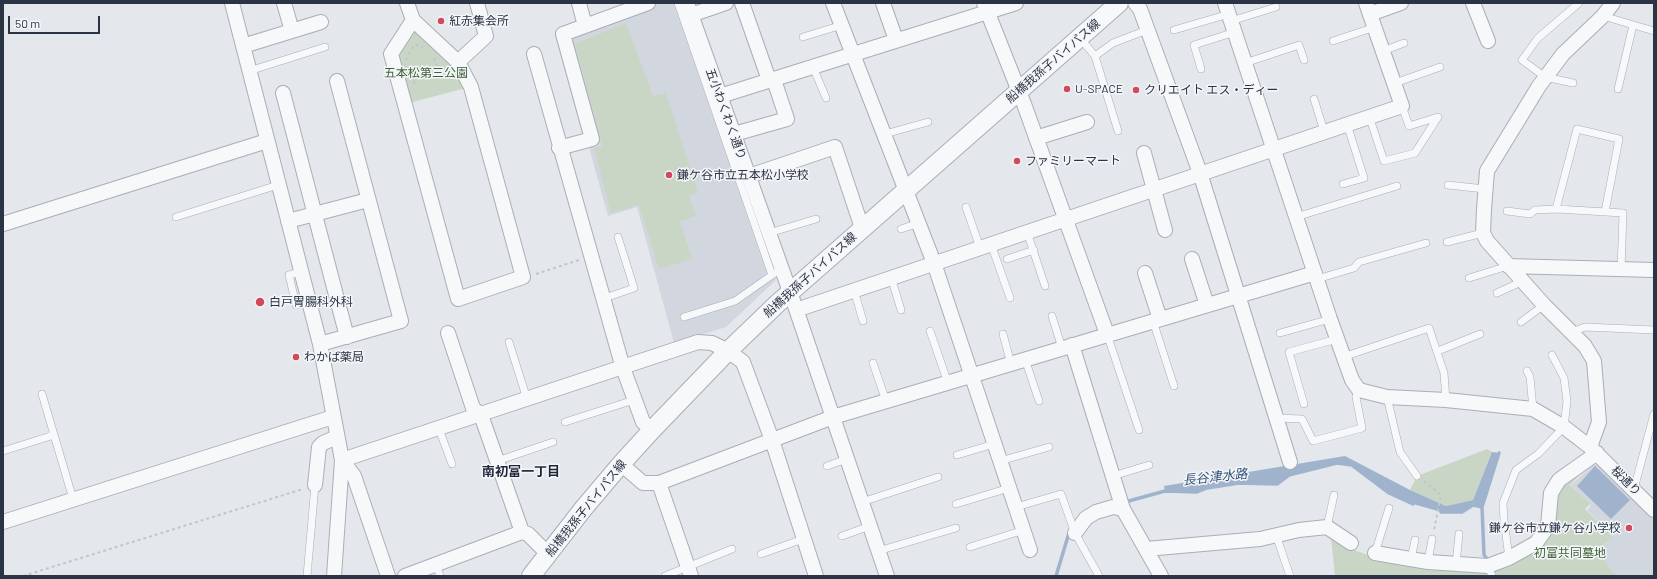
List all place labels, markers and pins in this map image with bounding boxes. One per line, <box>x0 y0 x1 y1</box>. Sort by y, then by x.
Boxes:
place label: 紅赤集会所 <box>449 14 509 28</box>
marker: 紅赤集会所 <box>436 16 446 26</box>
place label: U-SPACE <box>1075 82 1123 96</box>
place label: クリエイト エス・ディー <box>1144 83 1278 97</box>
marker: U-SPACE <box>1062 84 1072 94</box>
marker: クリエイト エス・ディー <box>1131 85 1141 95</box>
place label: ファミリーマート <box>1025 154 1121 168</box>
marker: ファミリーマート <box>1012 156 1022 166</box>
place label: 鎌ケ谷市立五本松小学校 <box>677 168 809 182</box>
marker: 鎌ケ谷市立五本松小学校 <box>664 170 674 180</box>
place label: 白戸胃腸科外科 <box>269 295 353 309</box>
marker: 白戸胃腸科外科 <box>254 296 266 308</box>
place label: わかば薬局 <box>304 350 364 364</box>
marker: わかば薬局 <box>291 352 301 362</box>
place label: 鎌ケ谷市立鎌ケ谷小学校 <box>1489 521 1621 535</box>
marker: 鎌ケ谷市立鎌ケ谷小学校 <box>1624 523 1634 533</box>

